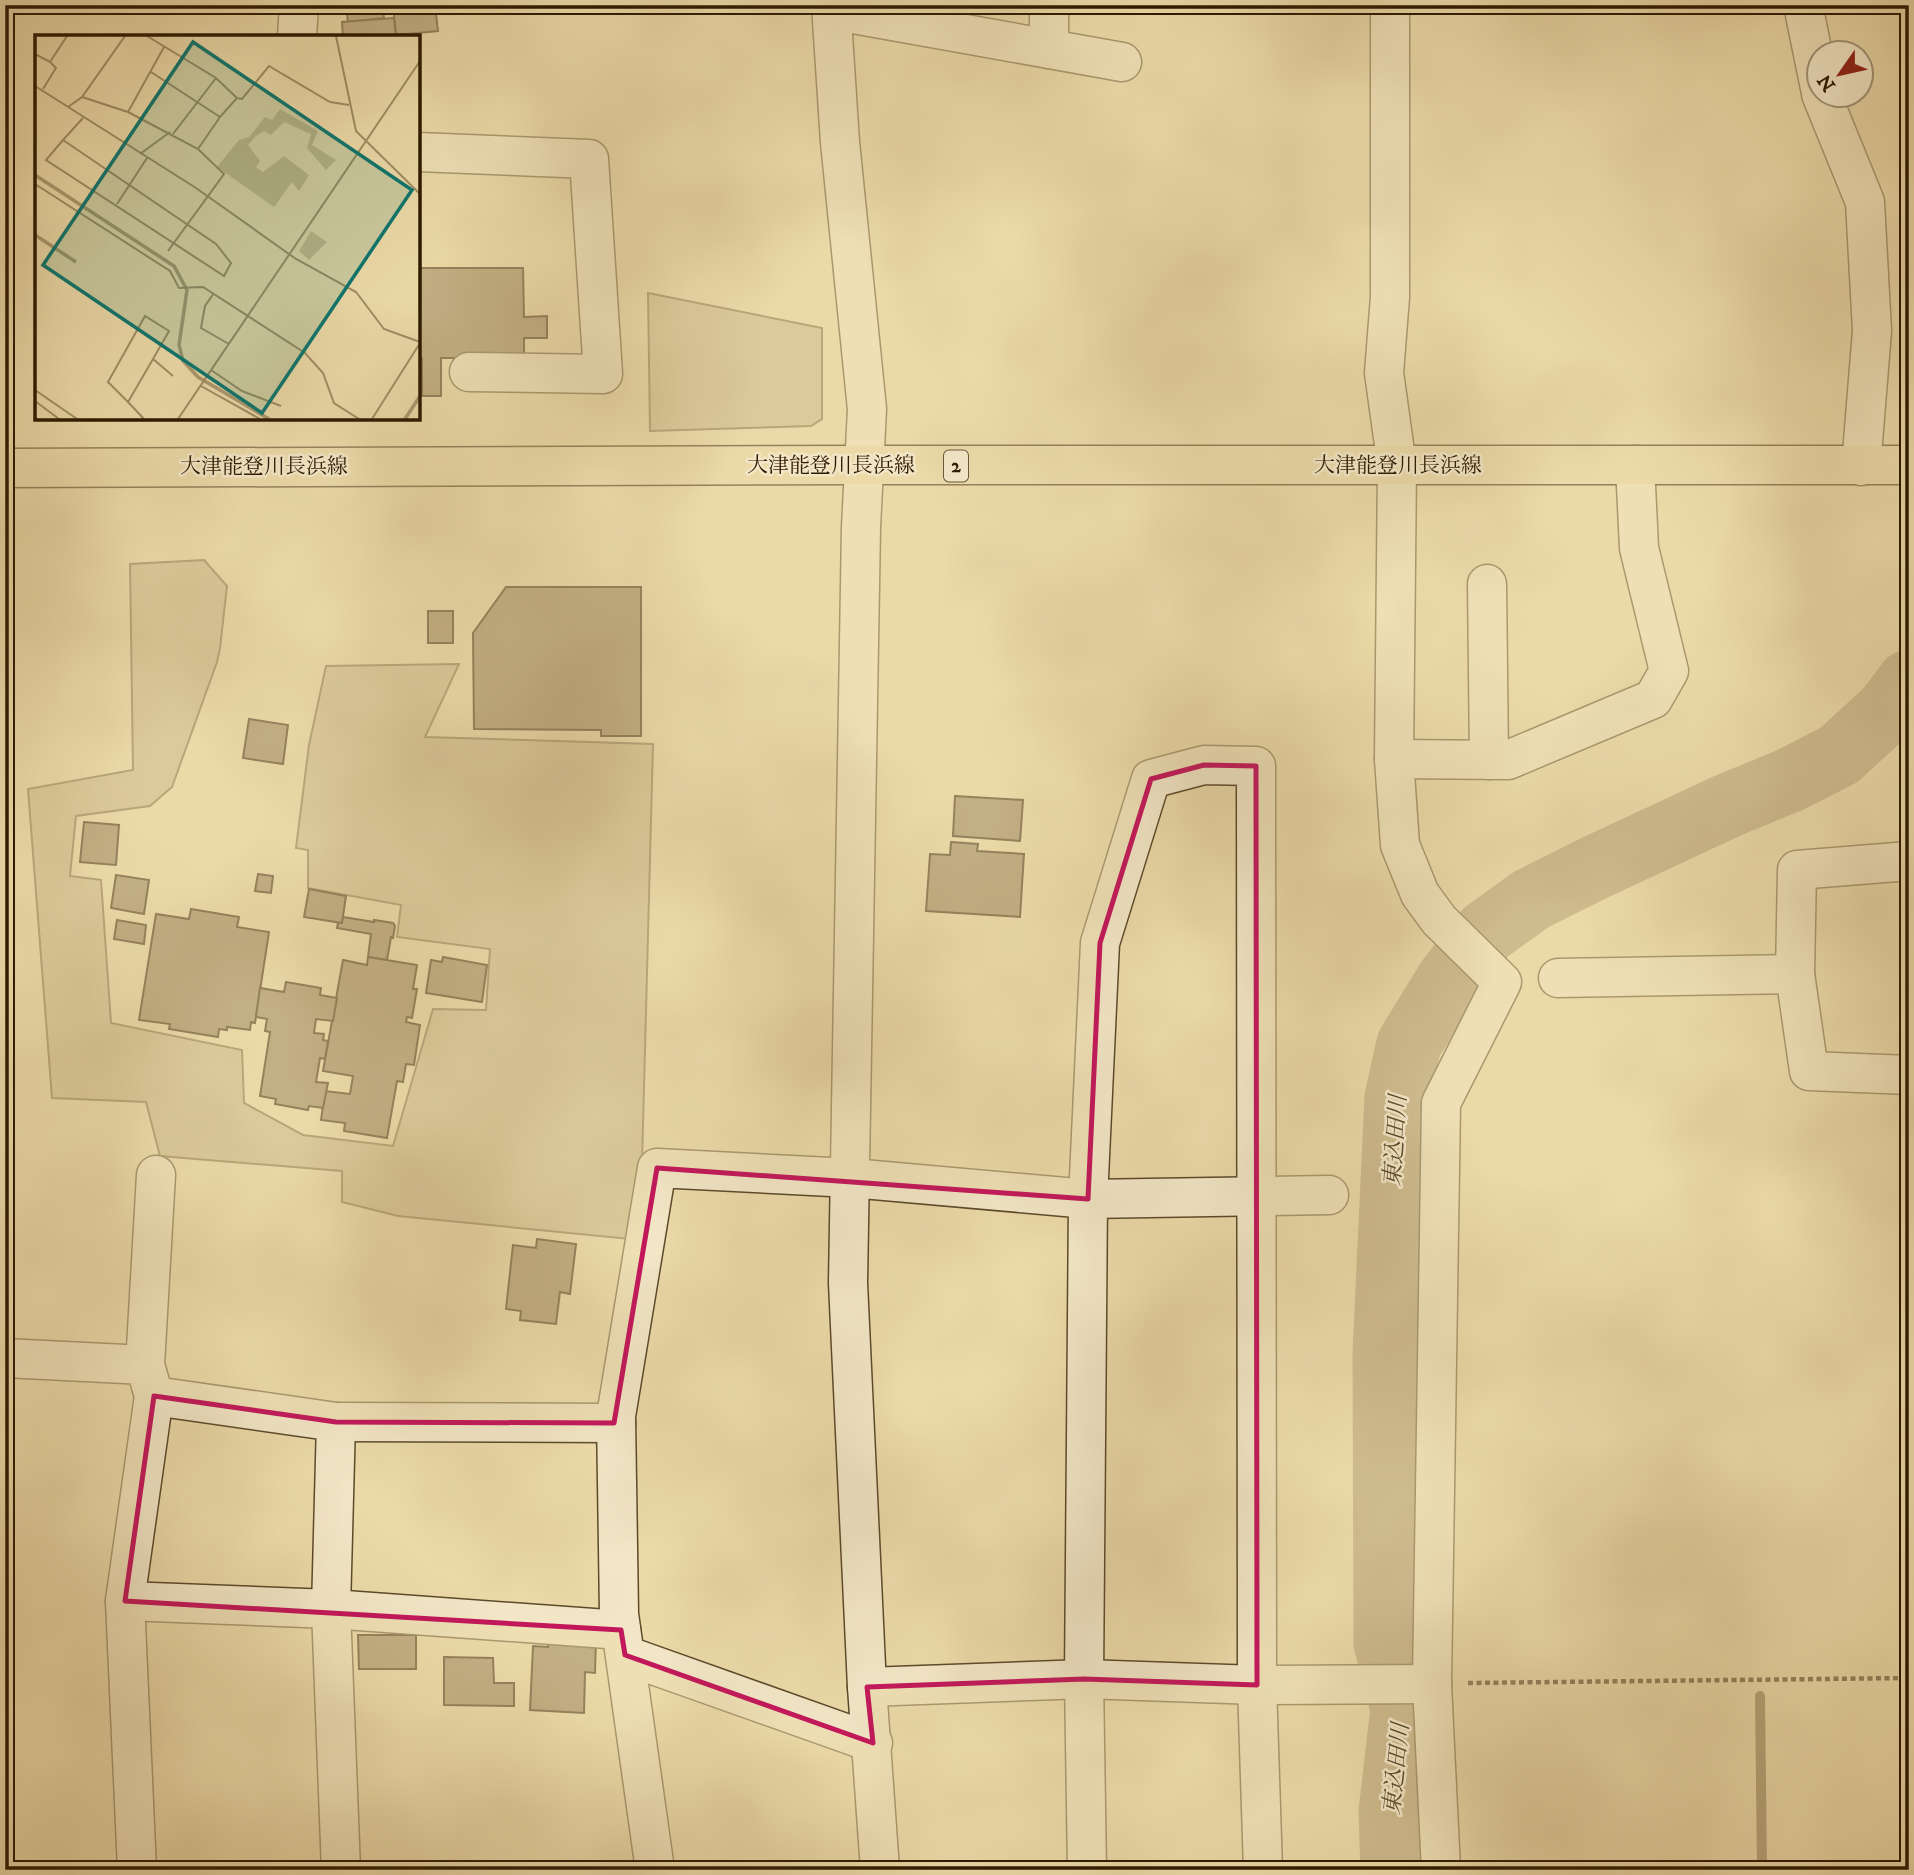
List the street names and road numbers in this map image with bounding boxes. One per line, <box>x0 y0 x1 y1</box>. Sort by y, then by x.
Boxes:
road number: 2 <box>944 450 968 481</box>
street label: 大津能登川長浜線 <box>747 453 915 479</box>
street label: 大津能登川長浜線 <box>1314 453 1482 479</box>
street label: 大津能登川長浜線 <box>180 454 348 480</box>

